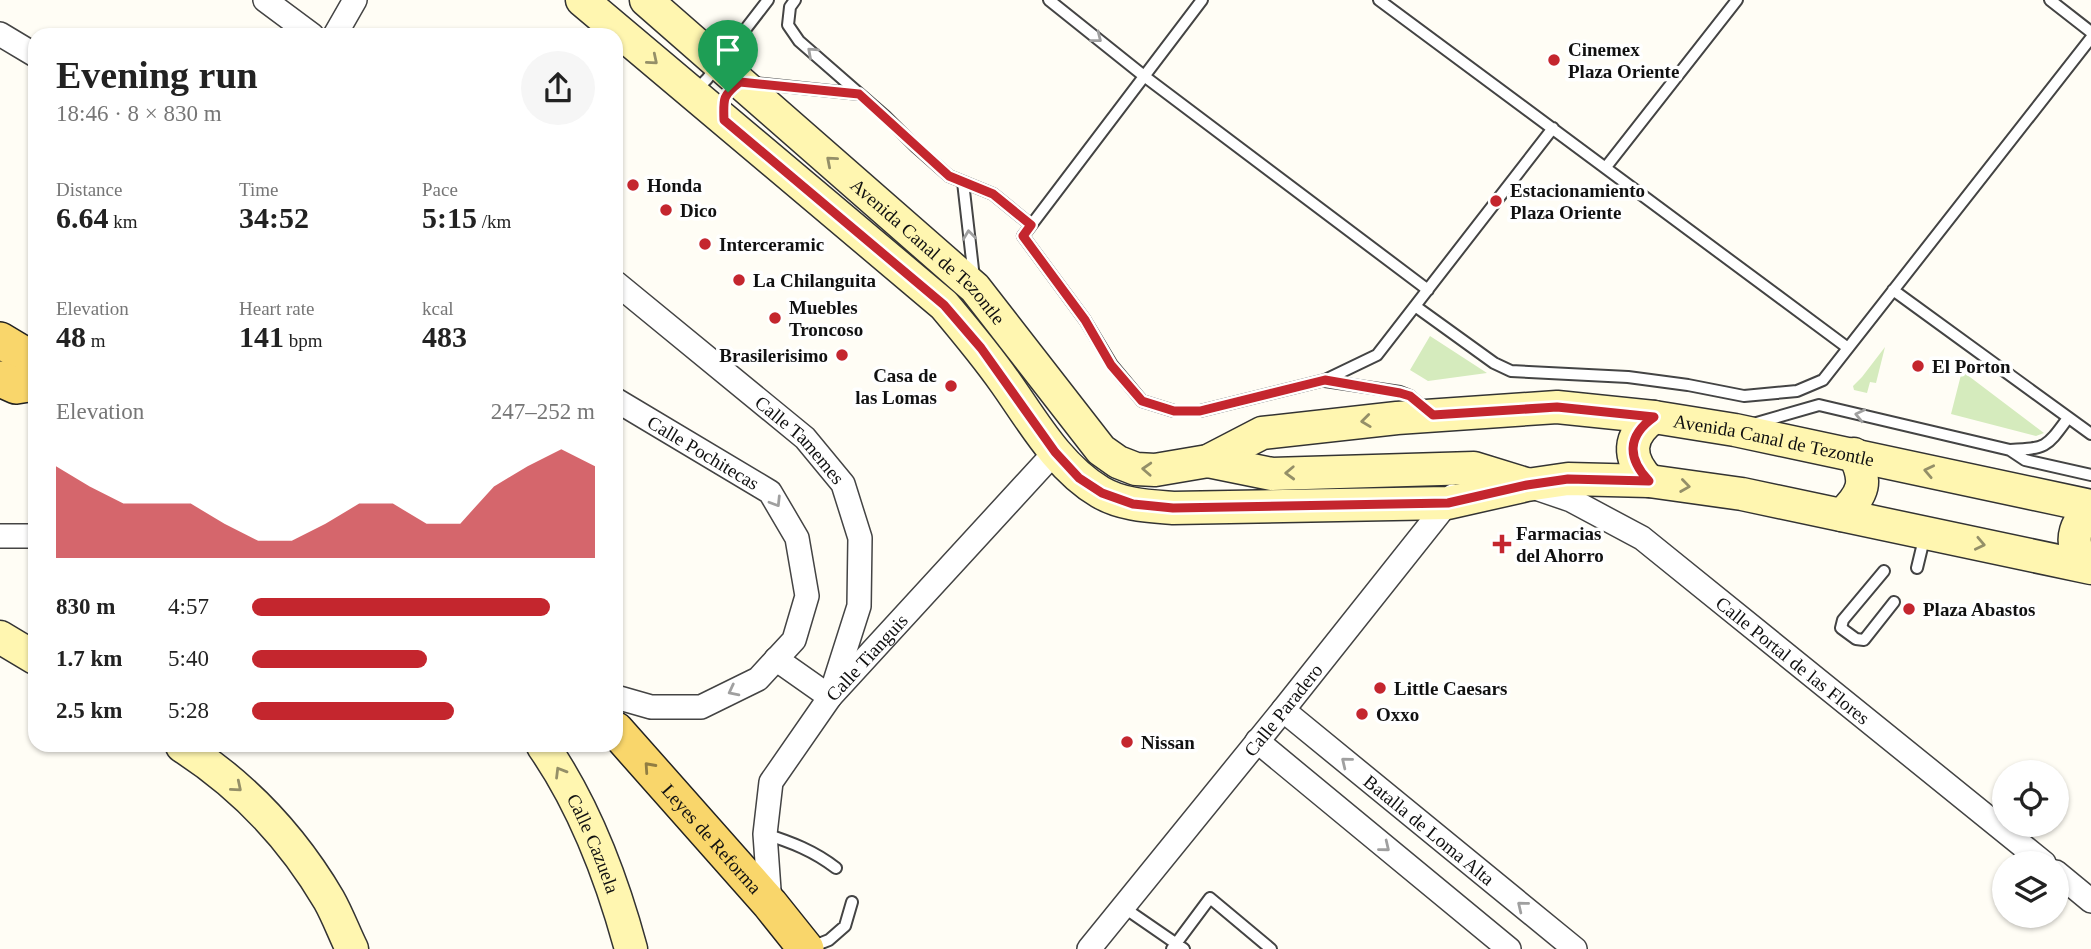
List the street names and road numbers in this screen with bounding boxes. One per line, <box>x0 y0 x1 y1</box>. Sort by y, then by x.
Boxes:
street label: Avenida Canal de Tezontle <box>846 174 1009 329</box>
street label: Calle Tamemes <box>751 392 848 488</box>
street label: Avenida Canal de Tezontle <box>1672 410 1876 470</box>
street label: Calle Pochitecas <box>644 411 763 494</box>
street label: Calle Portal de las Flores <box>1712 592 1874 729</box>
street label: Calle Tianguis <box>822 610 912 705</box>
street label: Calle Paradero <box>1240 660 1327 760</box>
street label: Batalla de Loma Alta <box>1360 771 1499 890</box>
street label: Leyes de Reforma <box>658 780 766 898</box>
street label: Calle Cazuela <box>563 790 623 896</box>

